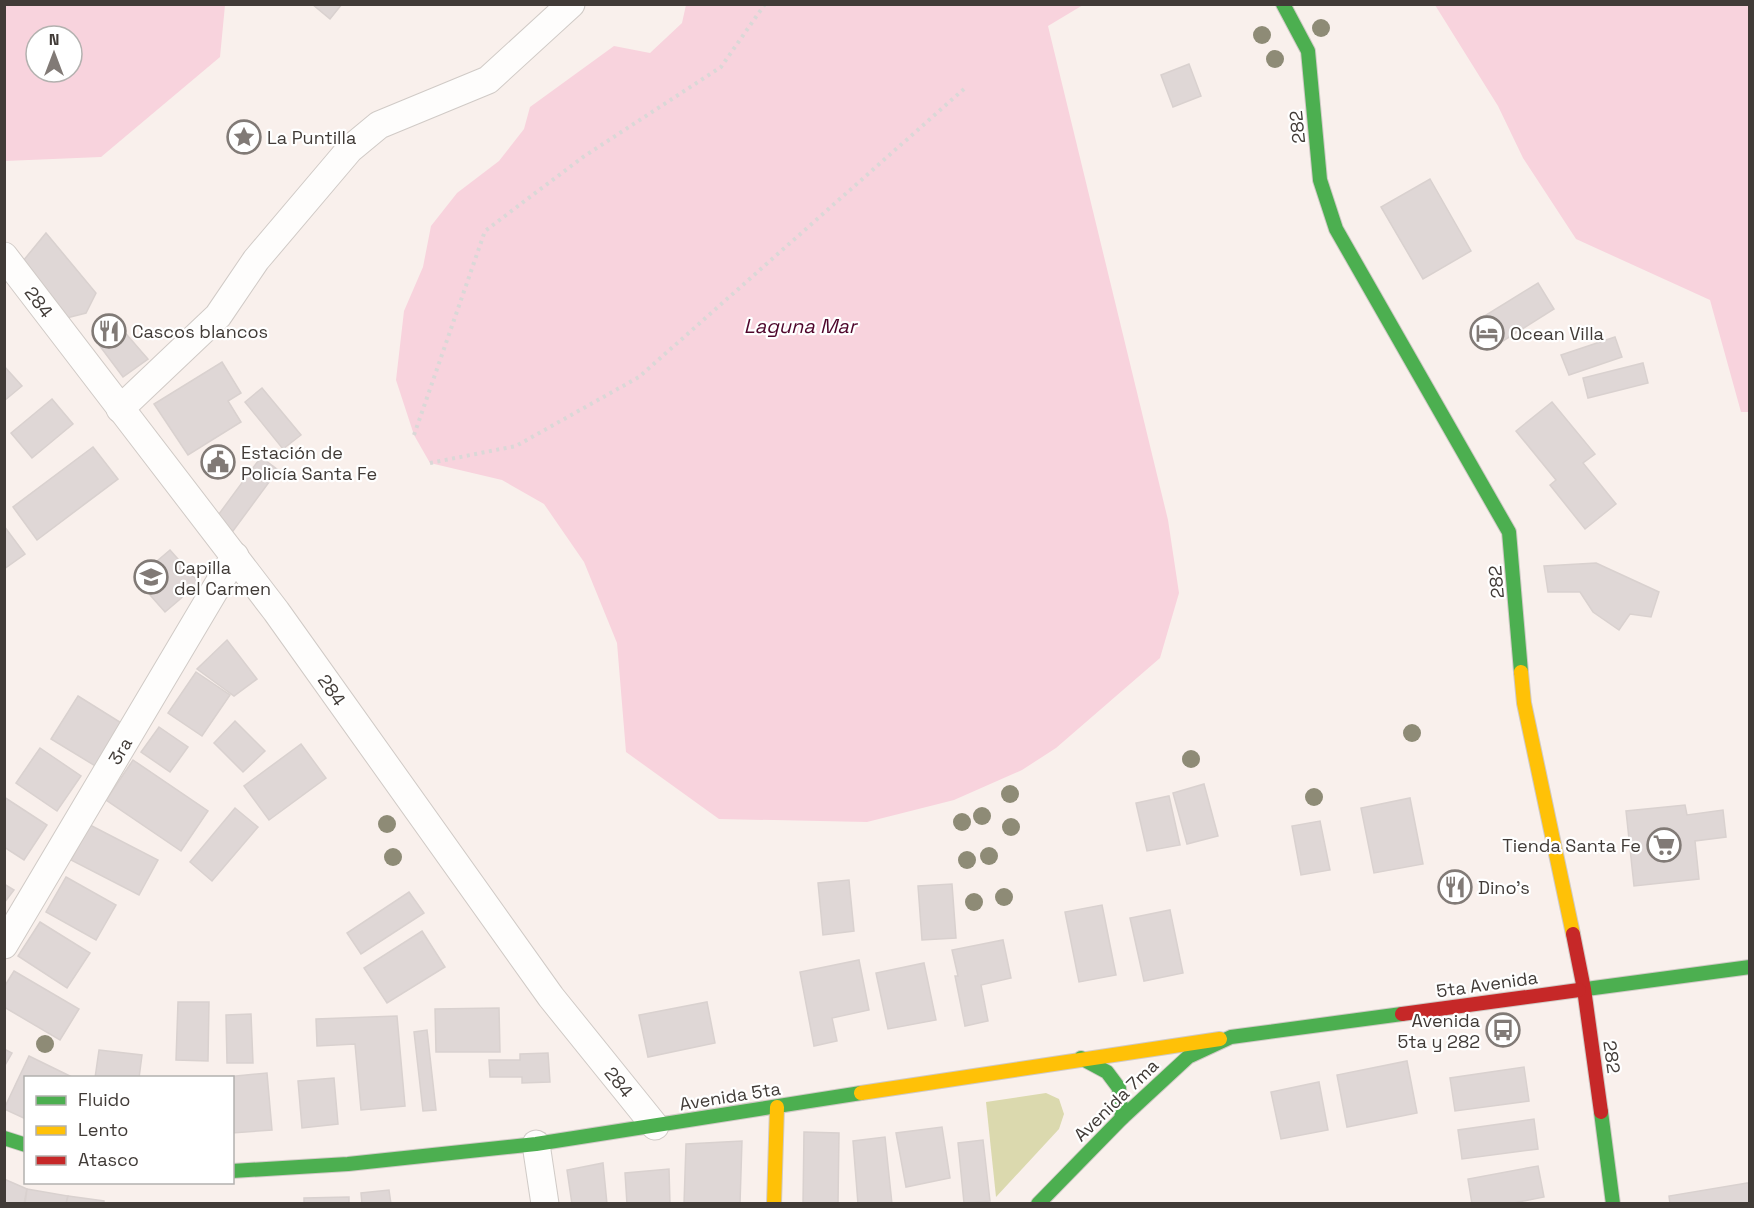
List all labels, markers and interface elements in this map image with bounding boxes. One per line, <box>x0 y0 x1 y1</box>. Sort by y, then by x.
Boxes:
north arrow <box>24 24 84 84</box>
text: N <box>49 29 59 50</box>
street label: 282 <box>1284 109 1310 145</box>
place icon: La Puntilla <box>226 119 262 155</box>
place label: La Puntilla <box>267 126 356 149</box>
street label: 284 <box>20 282 58 322</box>
restaurant icon: Cascos blancos <box>91 313 127 349</box>
water label: Laguna Mar <box>744 313 859 339</box>
hotel icon: Ocean Villa <box>1469 315 1505 351</box>
place label: Cascos blancos <box>132 320 268 343</box>
place label: Ocean Villa <box>1510 322 1604 345</box>
place label: Estación de Policía Santa Fe <box>241 441 377 485</box>
public building icon: Estación de Policía Santa Fe <box>200 444 236 480</box>
place label: Capilla del Carmen <box>174 556 271 600</box>
school or university icon: Capilla del Carmen <box>133 559 169 595</box>
street label: 282 <box>1483 565 1509 599</box>
street label: 284 <box>313 670 351 710</box>
street label: 3ra <box>103 733 137 769</box>
supermarket icon: Tienda Santa Fe <box>1646 827 1682 863</box>
place label: Tienda Santa Fe <box>1502 834 1641 857</box>
restaurant icon: Dino's <box>1437 869 1473 905</box>
place label: Dino's <box>1478 876 1530 899</box>
street label: 5ta Avenida <box>1435 966 1539 1002</box>
place label: Avenida 5ta y 282 <box>1397 1009 1480 1053</box>
bus stop icon: Avenida 5ta y 282 <box>1485 1012 1521 1048</box>
street label: 282 <box>1598 1039 1626 1075</box>
street label: Avenida 7ma <box>1069 1054 1163 1146</box>
street label: 284 <box>600 1062 638 1102</box>
legend <box>24 1076 234 1184</box>
street label: Avenida 5ta <box>678 1077 782 1115</box>
text: Fluido <box>78 1088 130 1111</box>
text: Lento <box>78 1118 128 1141</box>
text: Atasco <box>78 1148 139 1171</box>

